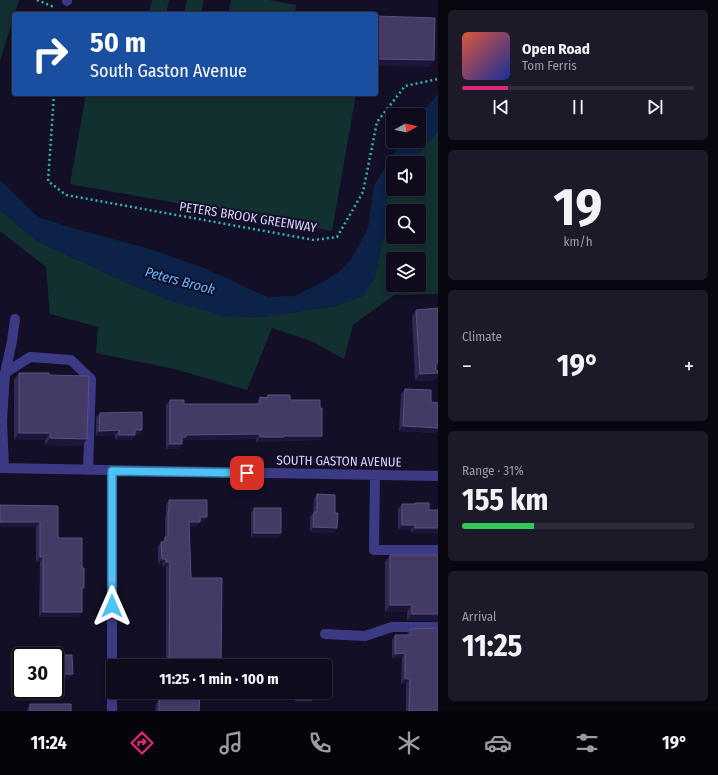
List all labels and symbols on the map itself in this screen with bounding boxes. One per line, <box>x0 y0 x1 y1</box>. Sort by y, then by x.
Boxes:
north arrow <box>386 108 426 148</box>
street label: PETERS BROOK GREENWAY <box>178 199 318 235</box>
water label: Peters Brook <box>143 263 217 299</box>
street label: SOUTH GASTON AVENUE <box>276 452 402 470</box>
pin <box>230 456 264 490</box>
position arrow <box>91 585 133 627</box>
speed limit sign: 30 <box>12 647 64 699</box>

